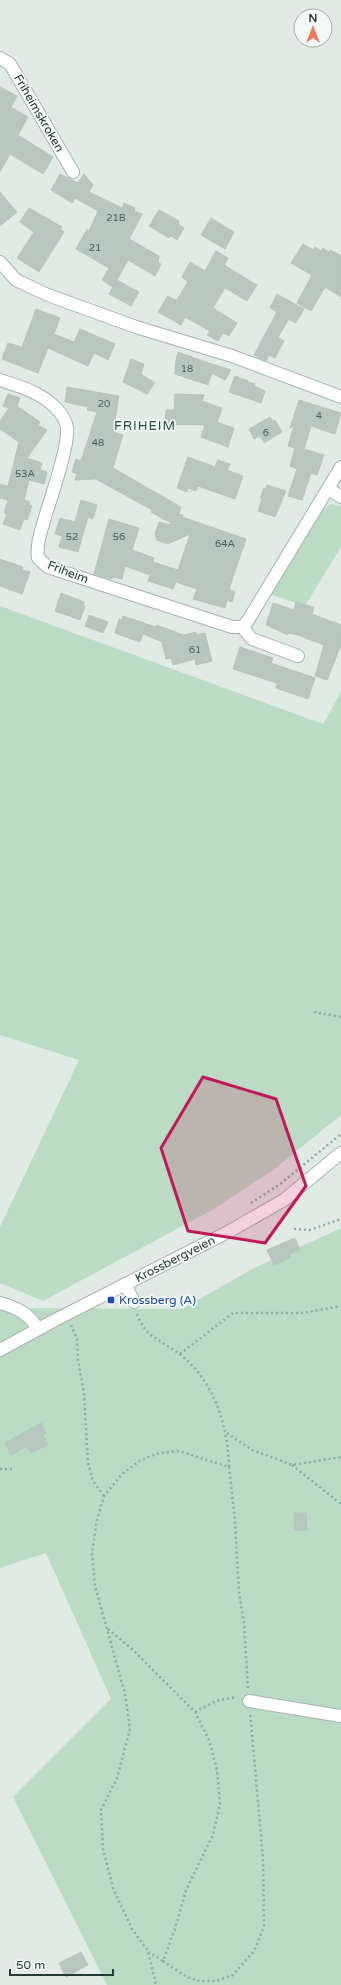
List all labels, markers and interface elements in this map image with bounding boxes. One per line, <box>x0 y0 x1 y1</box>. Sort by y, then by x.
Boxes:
north arrow <box>293 8 333 48</box>
text: N <box>309 12 317 25</box>
street label: Friheimskroken <box>11 72 67 154</box>
house number: 21B <box>106 212 126 224</box>
house number: 21 <box>89 242 101 254</box>
house number: 18 <box>181 363 193 375</box>
house number: 20 <box>98 398 110 410</box>
house number: 4 <box>316 410 322 422</box>
district label: FRIHEIM <box>114 418 176 434</box>
house number: 6 <box>263 427 269 439</box>
house number: 48 <box>92 437 104 449</box>
house number: 53A <box>15 468 35 480</box>
house number: 52 <box>66 531 78 543</box>
house number: 56 <box>113 531 125 543</box>
house number: 64A <box>215 538 235 550</box>
street label: Friheim <box>46 558 90 586</box>
house number: 61 <box>189 644 201 656</box>
street label: Krossbergveien <box>133 1233 217 1285</box>
place label: Krossberg (A) <box>119 1293 196 1307</box>
marker: Krossberg (A) <box>106 1295 116 1305</box>
scale bar <box>10 1951 113 1977</box>
text: 50 m <box>16 1958 45 1972</box>

